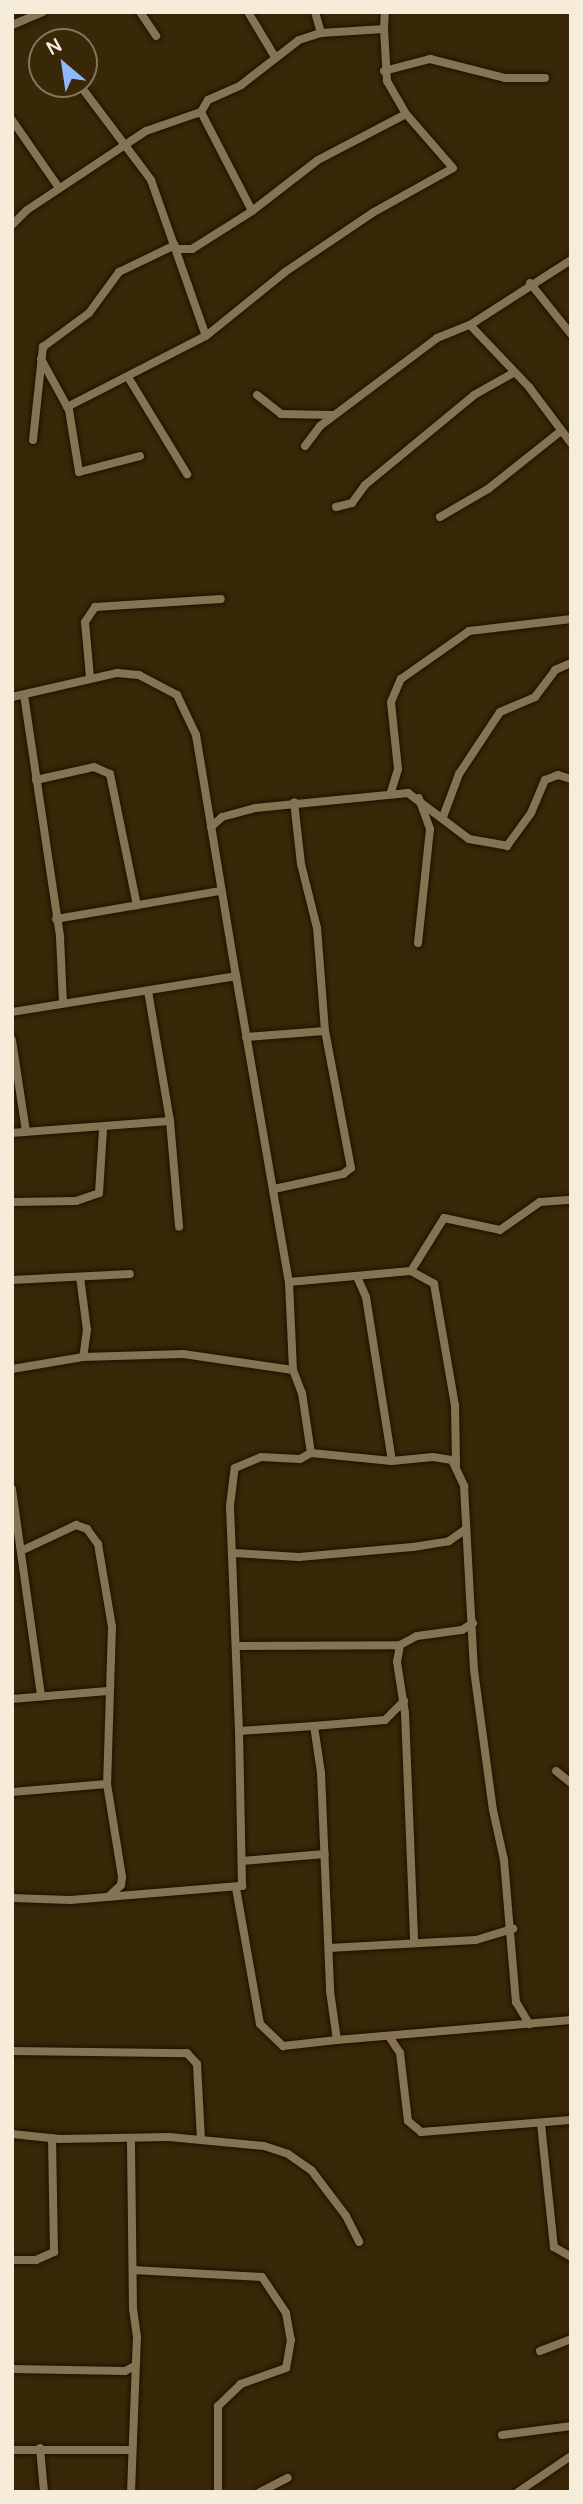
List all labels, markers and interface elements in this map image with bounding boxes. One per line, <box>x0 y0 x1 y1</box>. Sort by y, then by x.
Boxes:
north arrow <box>28 28 98 98</box>
text: N <box>42 32 66 61</box>

